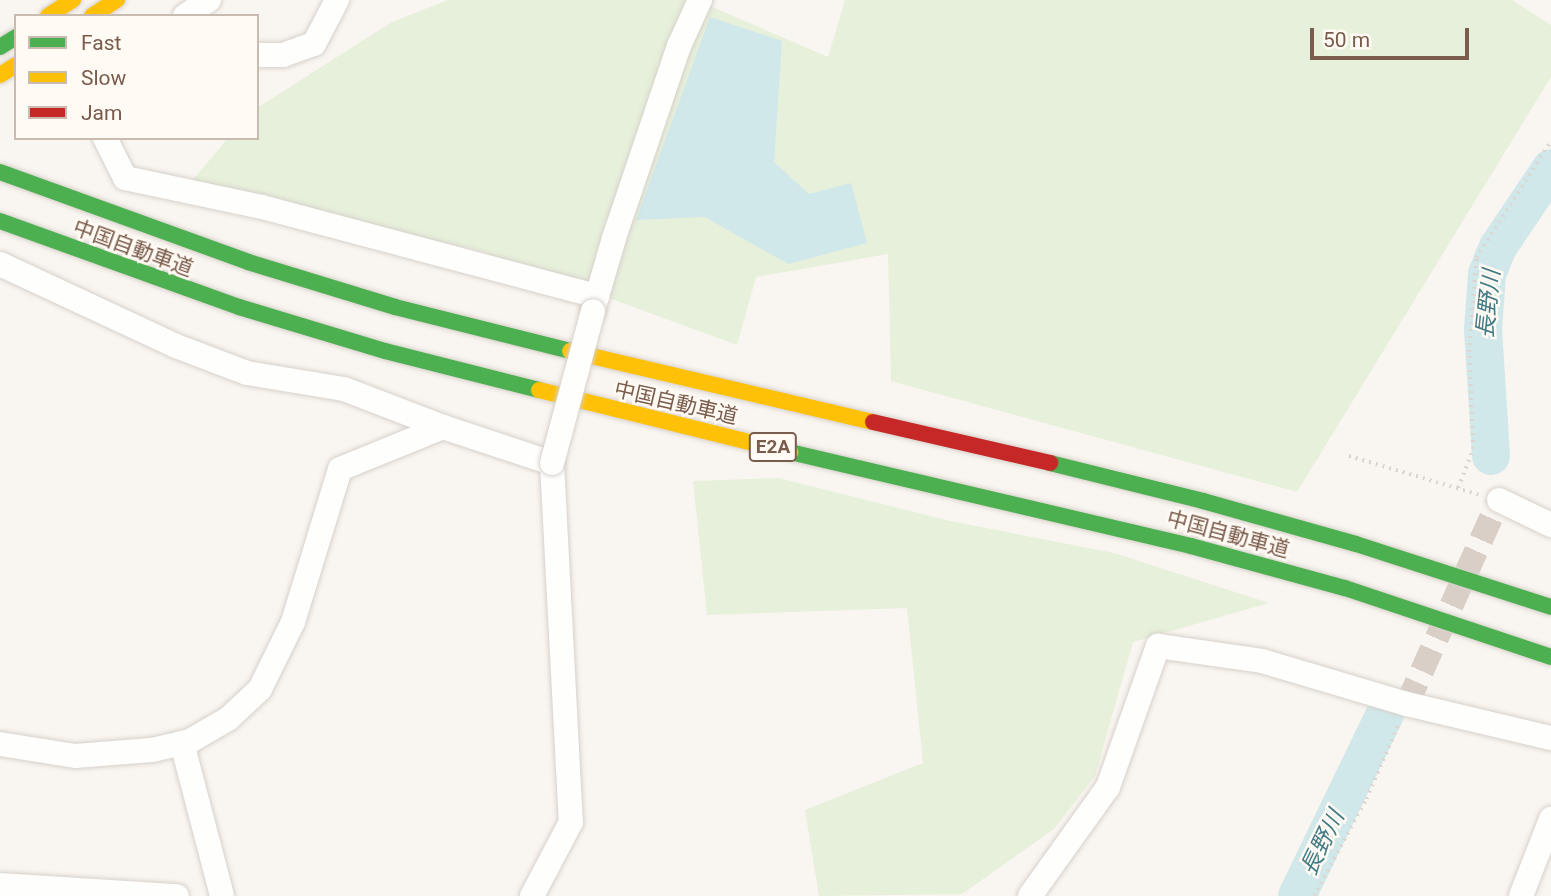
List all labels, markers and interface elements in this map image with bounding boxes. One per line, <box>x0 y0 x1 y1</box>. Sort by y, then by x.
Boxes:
legend <box>14 14 259 140</box>
scale bar <box>1313 14 1472 58</box>
text: 50 m <box>1323 28 1370 52</box>
text: Fast <box>81 31 121 55</box>
text: Slow <box>81 66 126 90</box>
text: Jam <box>81 101 122 125</box>
street label: 中国自動車道 <box>69 215 197 281</box>
water label: 長野川 <box>1472 268 1506 340</box>
street label: 中国自動車道 <box>612 377 740 429</box>
road number: E2A <box>748 432 798 462</box>
street label: 中国自動車道 <box>1164 506 1292 562</box>
water label: 長野川 <box>1295 806 1351 880</box>

